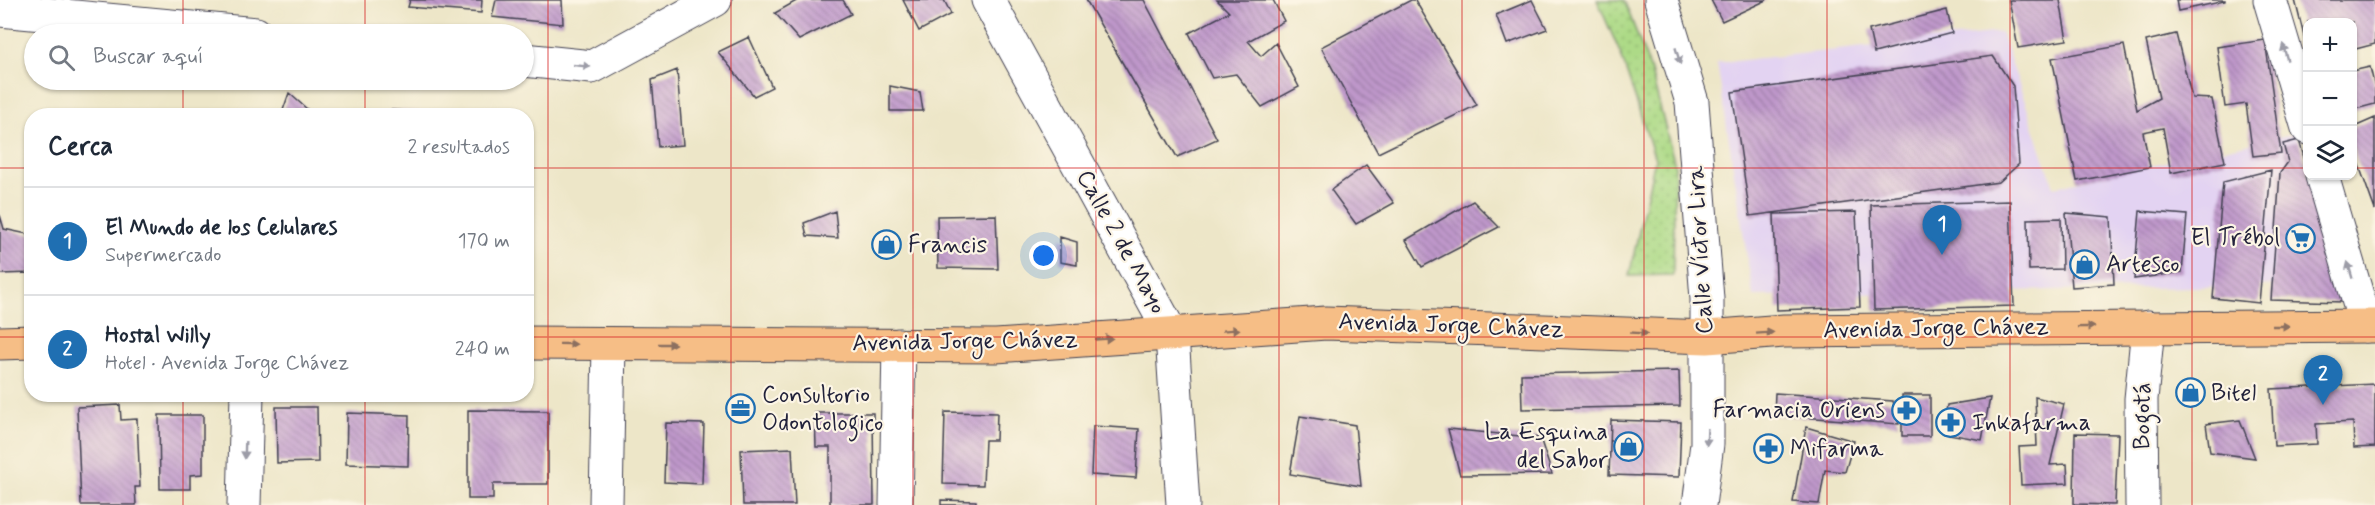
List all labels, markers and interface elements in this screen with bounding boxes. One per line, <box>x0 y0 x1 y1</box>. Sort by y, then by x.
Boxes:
map controls <box>2303 18 2357 180</box>
button: + <box>2303 18 2357 72</box>
search box <box>24 24 534 90</box>
icon: search <box>45 41 78 74</box>
text: Buscar aquí <box>93 43 204 71</box>
one-way arrow <box>2280 43 2289 61</box>
one-way arrow <box>1674 47 1683 65</box>
one-way arrow <box>572 61 591 71</box>
button: − <box>2303 72 2357 126</box>
button: layers <box>2303 126 2357 180</box>
text: Cerca <box>48 130 113 164</box>
text: 2 resultados <box>407 134 510 161</box>
street label: Calle 2 de Mayo <box>1069 164 1173 320</box>
street label: Calle Víctor Lira <box>1681 164 1721 335</box>
pin: 1 <box>1922 206 1962 255</box>
text: El Mundo de los Celulares <box>105 214 337 242</box>
supermarket icon: El Trébol <box>2285 222 2317 254</box>
place label: El Trébol <box>2191 223 2280 254</box>
text: 1 <box>63 228 72 255</box>
text: 170 m <box>458 228 510 255</box>
shop icon: Francis <box>871 229 903 261</box>
place label: Francis <box>908 230 987 261</box>
your location <box>1029 241 1058 270</box>
text: Supermercado <box>105 242 221 269</box>
shop icon: Artesco <box>2069 248 2101 280</box>
place label: Artesco <box>2106 249 2180 280</box>
one-way arrow <box>2344 261 2354 279</box>
street label: Avenida Jorge Chávez <box>1338 307 1564 347</box>
street label: Avenida Jorge Chávez <box>1823 312 2049 348</box>
one-way arrow <box>2272 321 2291 331</box>
text: Hostal Willy <box>105 322 211 350</box>
one-way arrow <box>2077 323 2096 332</box>
street label: Avenida Jorge Chávez <box>852 325 1078 361</box>
one-way arrow <box>1221 325 1240 335</box>
one-way arrow <box>1756 328 1775 337</box>
one-way arrow <box>1630 329 1649 338</box>
one-way arrow <box>1095 334 1114 344</box>
text: 2 <box>63 336 72 363</box>
text: 240 m <box>455 336 510 363</box>
one-way arrow <box>558 339 577 349</box>
one-way arrow <box>658 339 677 349</box>
text: Hotel · Avenida Jorge Chávez <box>105 350 349 377</box>
pin: 2 <box>2304 356 2342 405</box>
shop icon: Bitel <box>2174 377 2206 409</box>
place label: Bitel <box>2211 378 2256 409</box>
place label: Consultorio Odontologico <box>762 380 883 442</box>
street label: Bogotá <box>2127 382 2162 450</box>
office icon: Consultorio Odontologico <box>725 393 757 425</box>
pharmacy icon: Farmacia Oriens <box>1890 394 1922 426</box>
place label: Farmacia Oriens <box>1713 395 1885 426</box>
pharmacy icon: Inkafarma <box>1935 407 1967 439</box>
place label: Inkafarma <box>1972 408 2091 439</box>
place label: La Esquina del Sabor <box>1485 417 1608 476</box>
one-way arrow <box>1702 428 1711 447</box>
shop icon: La Esquina del Sabor <box>1613 430 1645 462</box>
pharmacy icon: Mifarma <box>1753 433 1785 465</box>
place label: Mifarma <box>1790 434 1884 465</box>
one-way arrow <box>241 440 250 459</box>

